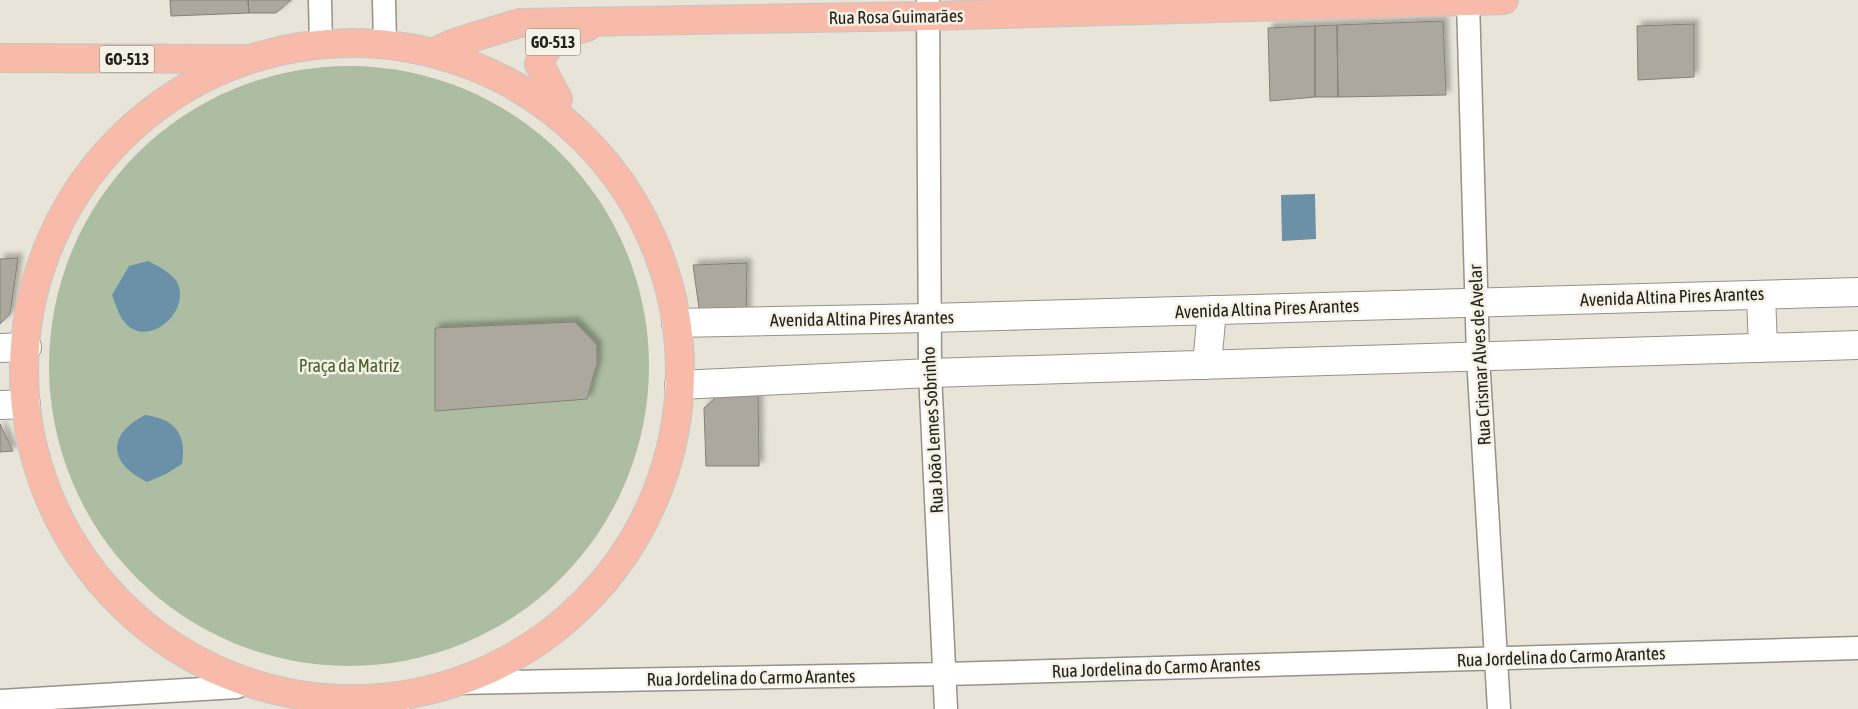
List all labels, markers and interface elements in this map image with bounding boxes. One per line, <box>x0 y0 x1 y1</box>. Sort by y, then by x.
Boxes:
street label: Rua Rosa Guimarães <box>828 5 964 28</box>
road number: GO-513 <box>526 28 580 56</box>
road number: GO-513 <box>100 46 154 72</box>
street label: Rua Crismar Alves de Avelar <box>1464 263 1495 446</box>
street label: Avenida Altina Pires Arantes <box>1580 283 1764 310</box>
street label: Avenida Altina Pires Arantes <box>1175 295 1359 322</box>
street label: Avenida Altina Pires Arantes <box>770 306 954 331</box>
street label: Rua João Lemes Sobrinho <box>918 346 947 514</box>
park label: Praça da Matriz <box>299 355 400 376</box>
street label: Rua Jordelina do Carmo Arantes <box>1456 642 1666 671</box>
street label: Rua Jordelina do Carmo Arantes <box>1051 653 1261 682</box>
street label: Rua Jordelina do Carmo Arantes <box>646 665 856 690</box>

